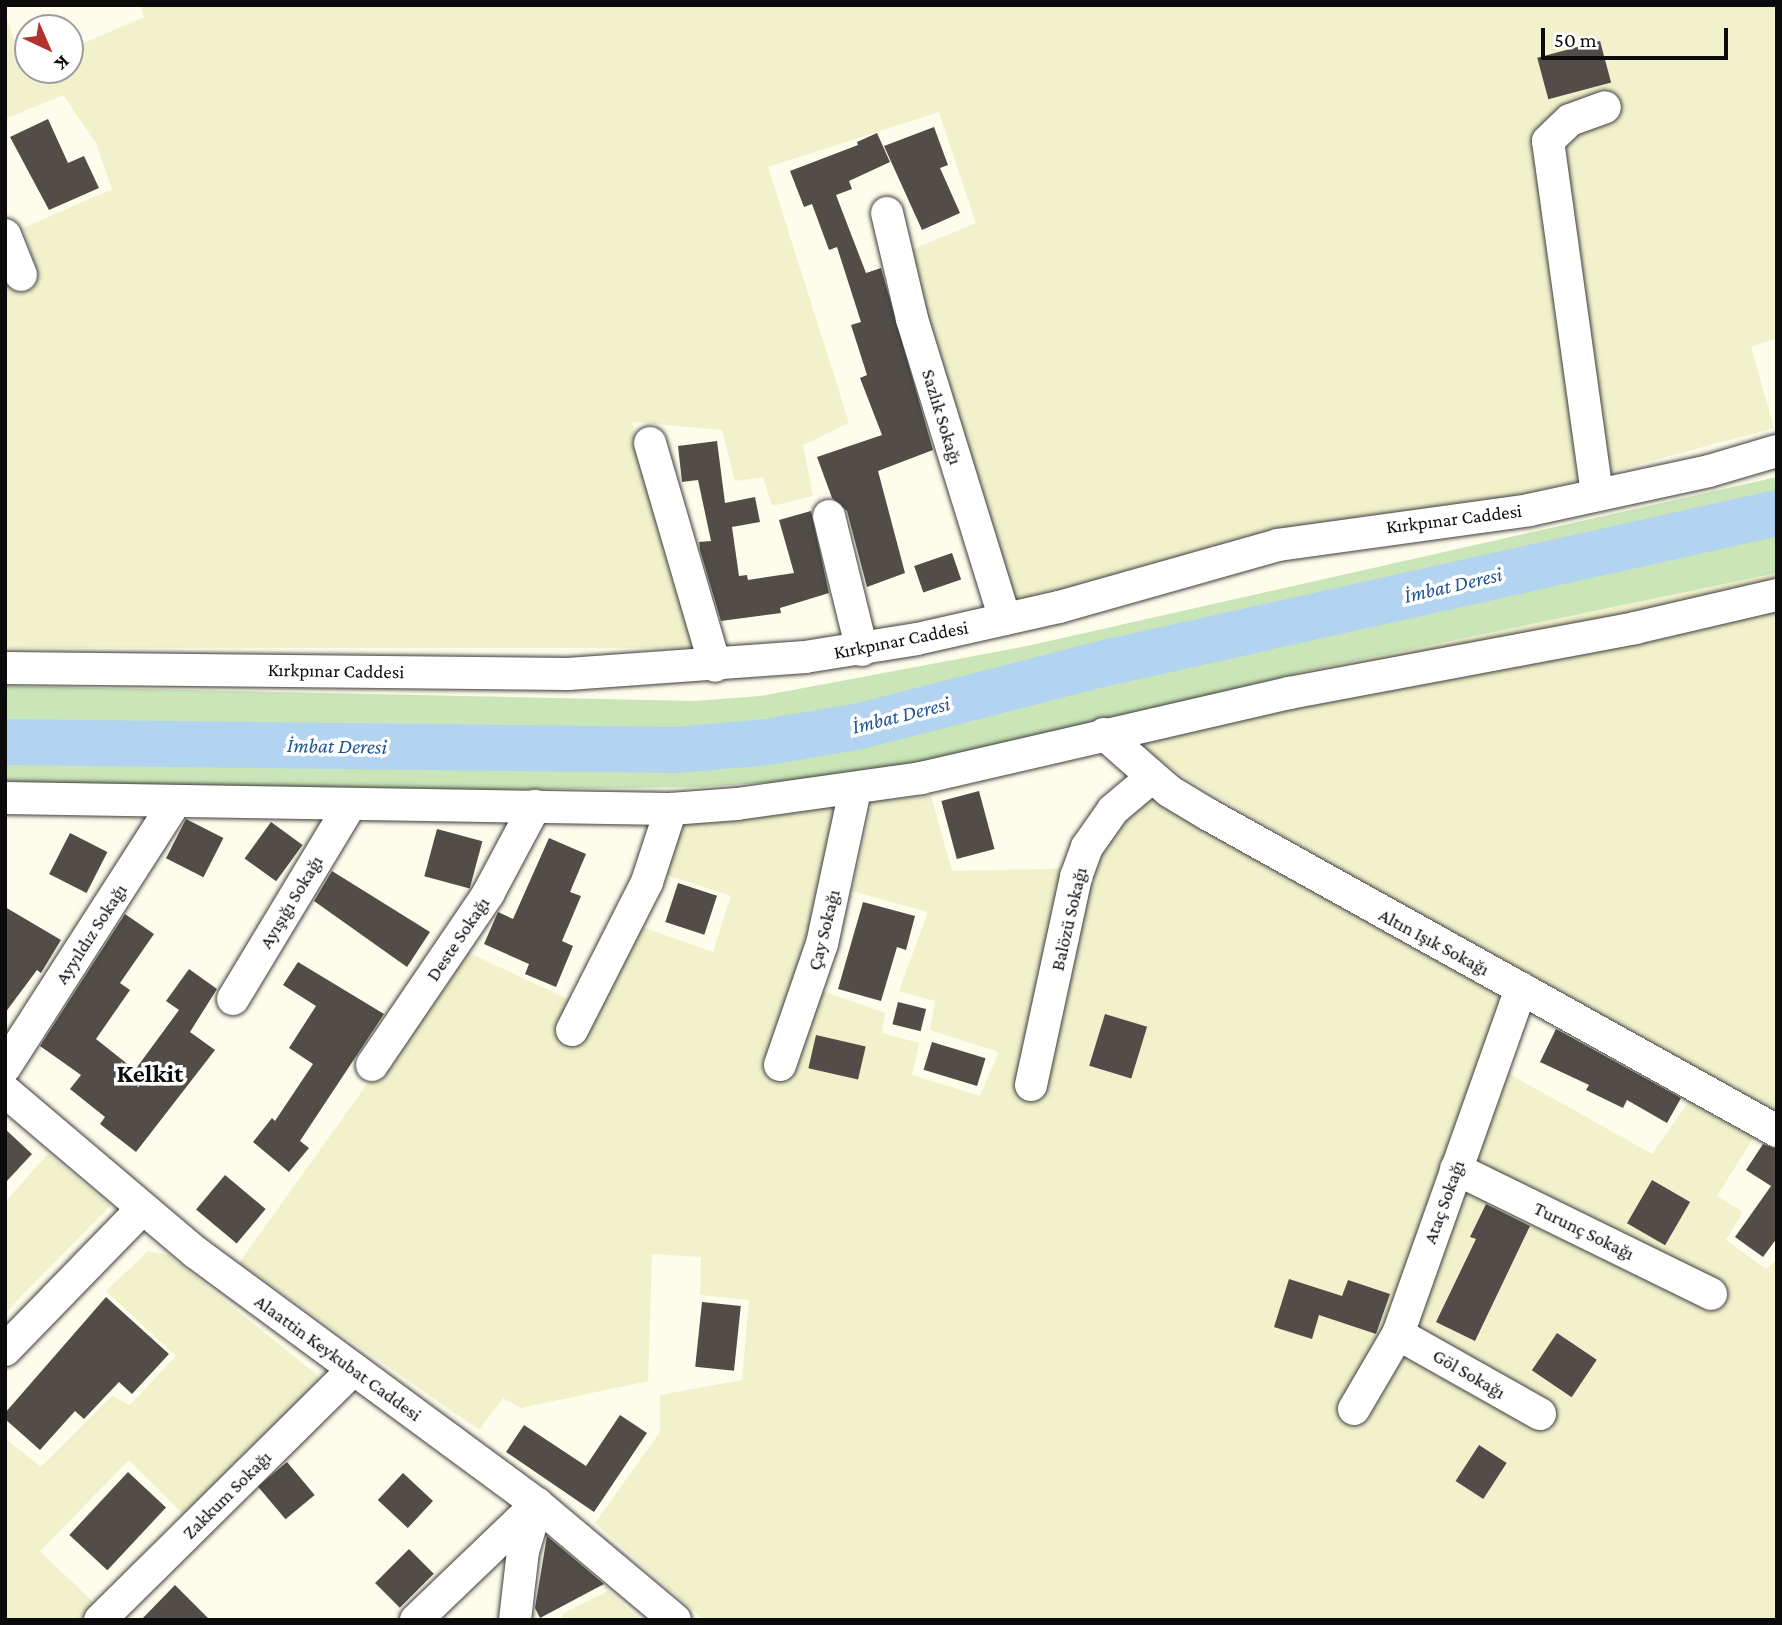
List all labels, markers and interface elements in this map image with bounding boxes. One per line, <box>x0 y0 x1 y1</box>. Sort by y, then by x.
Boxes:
north arrow <box>14 14 84 84</box>
scale bar <box>1544 14 1731 58</box>
text: 50 m <box>1554 28 1597 52</box>
text: K <box>51 51 74 75</box>
street label: Sazlık Sokağı <box>917 367 967 467</box>
street label: Kırkpınar Caddesi <box>1385 499 1523 539</box>
water label: İmbat Deresi <box>1401 561 1505 609</box>
street label: Kırkpınar Caddesi <box>832 616 970 664</box>
street label: Kırkpınar Caddesi <box>268 658 404 684</box>
water label: İmbat Deresi <box>849 691 953 739</box>
water label: İmbat Deresi <box>287 733 387 759</box>
street label: Ayışığı Sokağı <box>254 851 328 953</box>
street label: Balözü Sokağı <box>1046 865 1092 973</box>
street label: Ayyıldız Sokağı <box>50 880 132 988</box>
street label: Çay Sokağı <box>803 887 845 973</box>
street label: Deste Sokağı <box>421 893 495 985</box>
street label: Altın Işık Sokağı <box>1375 903 1493 981</box>
district label: Kelkit <box>117 1058 183 1090</box>
street label: Ataç Sokağı <box>1418 1157 1470 1247</box>
street label: Turunç Sokağı <box>1530 1197 1638 1265</box>
street label: Alaattin Keykubat Caddesi <box>250 1290 426 1426</box>
street label: Göl Sokağı <box>1429 1344 1509 1404</box>
street label: Zakkum Sokağı <box>178 1446 276 1544</box>

